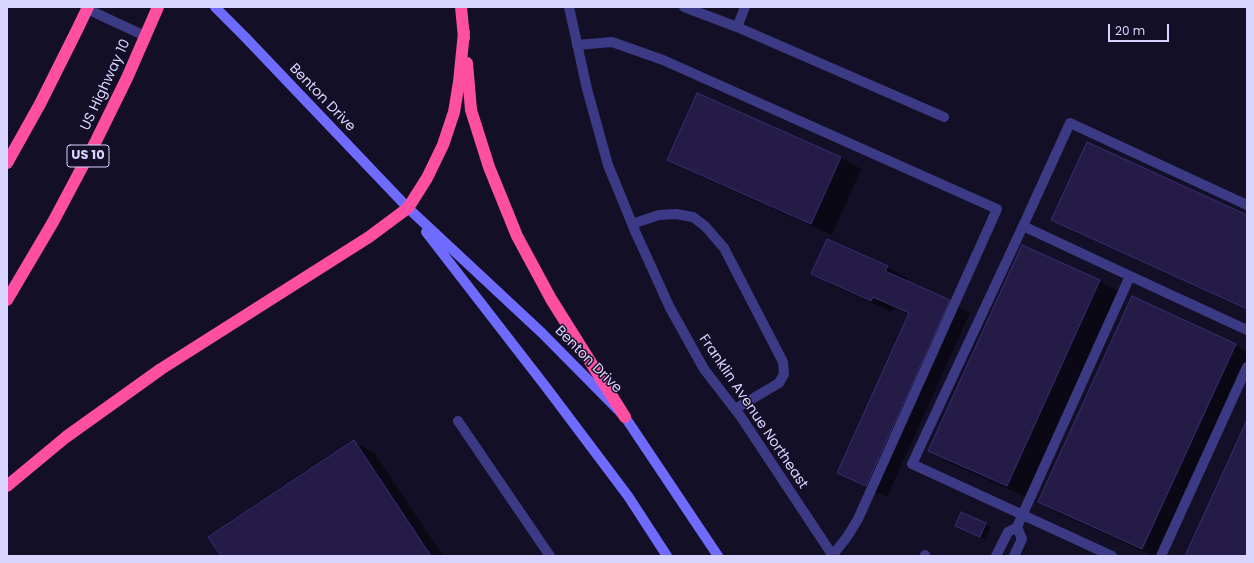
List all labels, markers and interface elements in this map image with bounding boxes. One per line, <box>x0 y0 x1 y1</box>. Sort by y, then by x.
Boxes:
scale bar <box>1110 16 1171 42</box>
text: 20 m <box>1115 22 1145 39</box>
street label: US Highway 10 <box>78 37 134 133</box>
street label: Benton Drive <box>285 60 359 136</box>
road number: US 10 <box>67 145 109 167</box>
street label: Benton Drive <box>551 323 625 397</box>
street label: Franklin Avenue Northeast <box>695 332 811 492</box>

